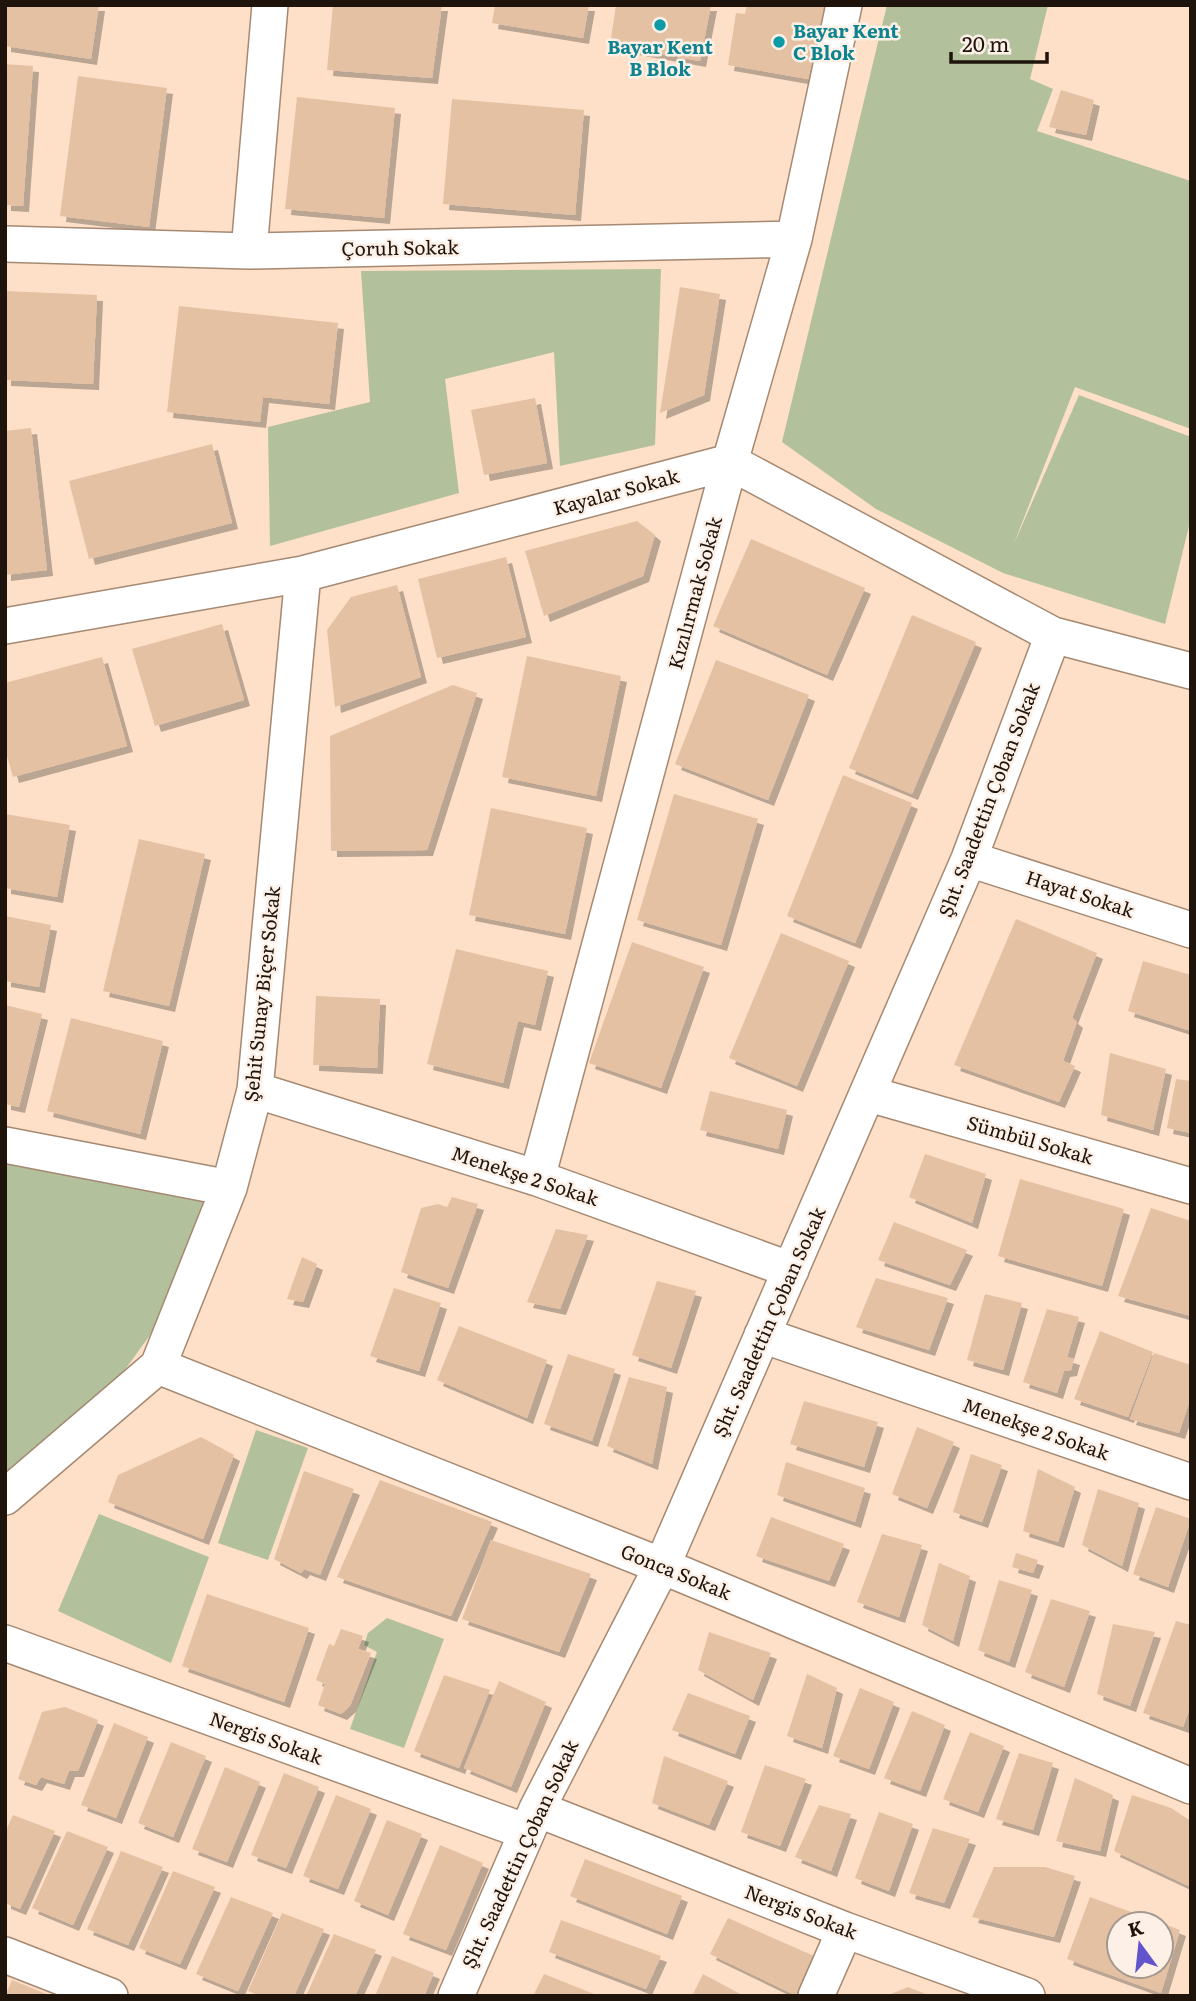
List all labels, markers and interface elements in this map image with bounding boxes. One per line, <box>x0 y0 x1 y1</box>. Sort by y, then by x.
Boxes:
place label: Bayar Kent C Blok <box>793 16 899 66</box>
marker: Bayar Kent B Blok <box>652 17 668 33</box>
scale bar <box>951 21 1047 65</box>
text: 20 m <box>962 27 1009 58</box>
place label: Bayar Kent B Blok <box>607 32 713 82</box>
marker: Bayar Kent C Blok <box>771 34 787 50</box>
street label: Çoruh Sokak <box>341 232 459 262</box>
street label: Kayalar Sokak <box>550 461 682 521</box>
street label: Kızılırmak Sokak <box>660 513 728 672</box>
street label: Şht. Saadettin Çoban Sokak <box>930 678 1046 921</box>
street label: Hayat Sokak <box>1022 862 1139 924</box>
street label: Şehit Sunay Biçer Sokak <box>236 884 286 1103</box>
street label: Sümbül Sokak <box>964 1108 1097 1171</box>
street label: Menekşe 2 Sokak <box>448 1138 603 1212</box>
street label: Şht. Saadettin Çoban Sokak <box>705 1202 832 1441</box>
street label: Menekşe 2 Sokak <box>959 1390 1114 1466</box>
street label: Gonca Sokak <box>617 1536 736 1606</box>
street label: Nergis Sokak <box>206 1704 327 1771</box>
street label: Şht. Saadettin Çoban Sokak <box>454 1734 585 1972</box>
street label: Nergis Sokak <box>741 1877 862 1946</box>
north arrow <box>1105 1910 1175 1980</box>
text: K <box>1125 1912 1146 1943</box>

